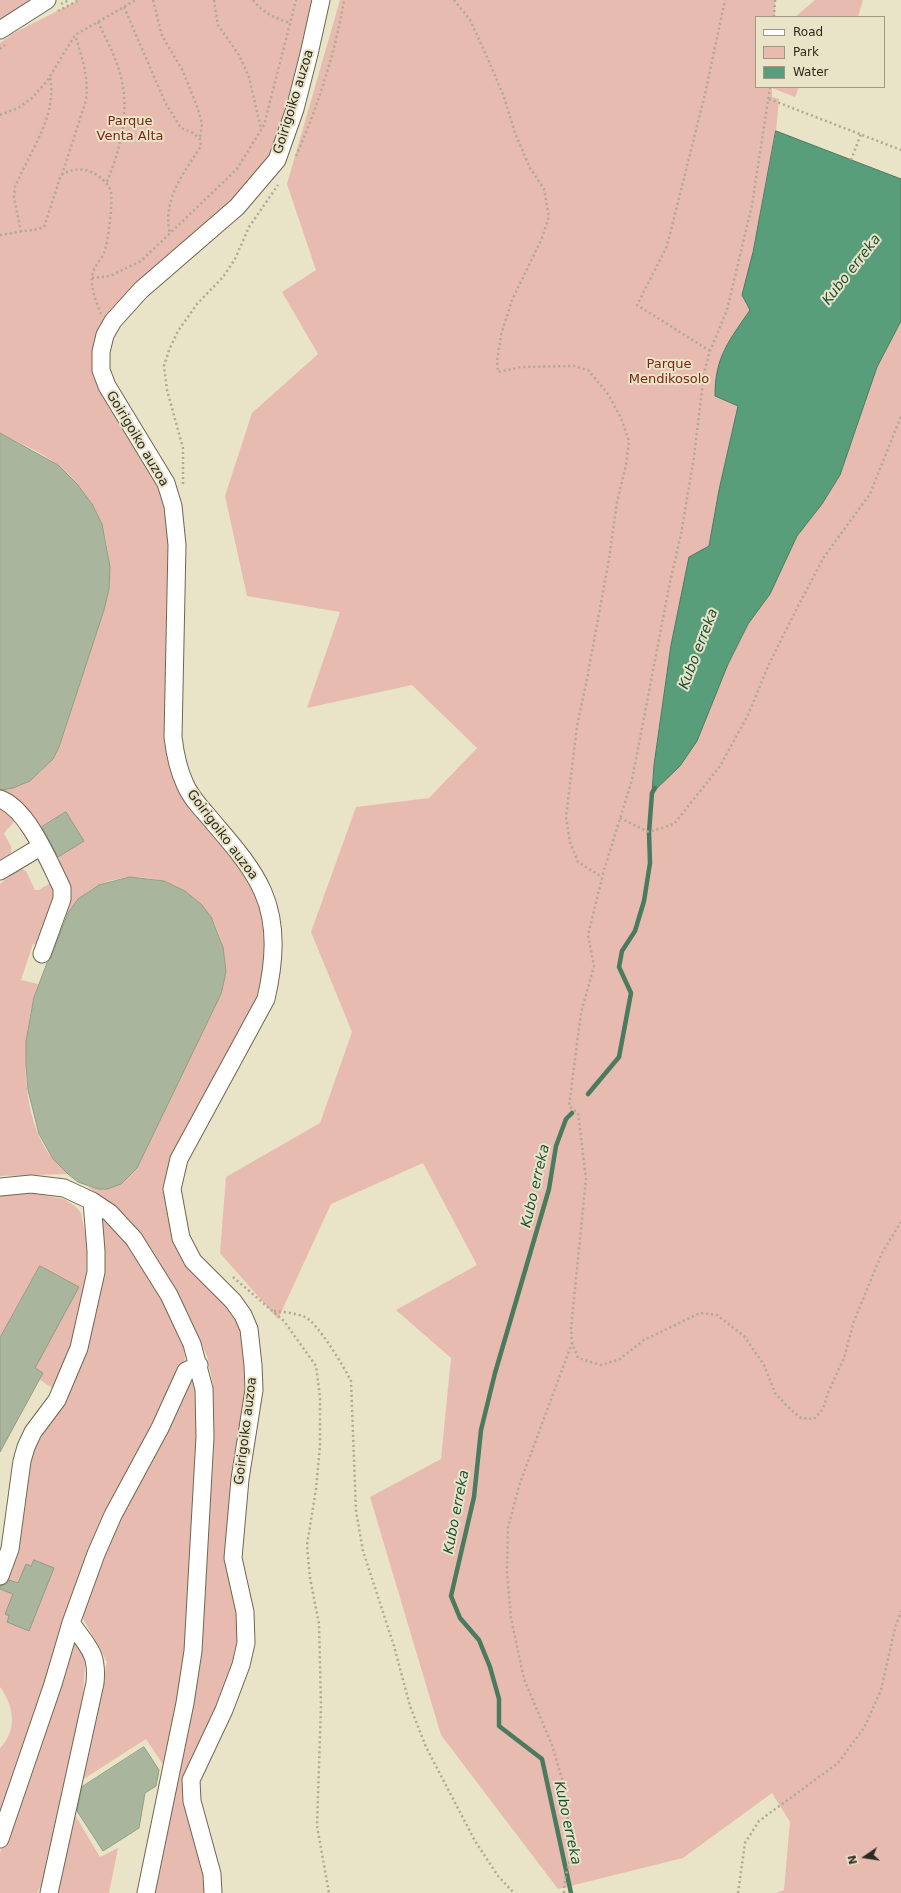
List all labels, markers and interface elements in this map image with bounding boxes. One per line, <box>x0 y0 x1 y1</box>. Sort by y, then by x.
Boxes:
legend <box>755 16 885 88</box>
text: Road <box>793 25 823 39</box>
text: Park <box>793 45 819 59</box>
street label: Goirigoiko auzoa <box>271 48 317 156</box>
text: Water <box>793 65 828 79</box>
park label: Parque Venta Alta <box>97 114 163 145</box>
water label: Kubo erreka <box>819 231 885 309</box>
park label: Parque Mendikosolo <box>629 357 709 388</box>
street label: Goirigoiko auzoa <box>102 388 172 490</box>
water label: Kubo erreka <box>676 606 722 692</box>
street label: Goirigoiko auzoa <box>183 787 261 883</box>
water label: Kubo erreka <box>518 1143 554 1229</box>
street label: Goirigoiko auzoa <box>232 1376 260 1486</box>
water label: Kubo erreka <box>441 1469 473 1555</box>
water label: Kubo erreka <box>550 1780 584 1866</box>
north arrow <box>845 1837 885 1877</box>
text: N <box>845 1854 860 1866</box>

